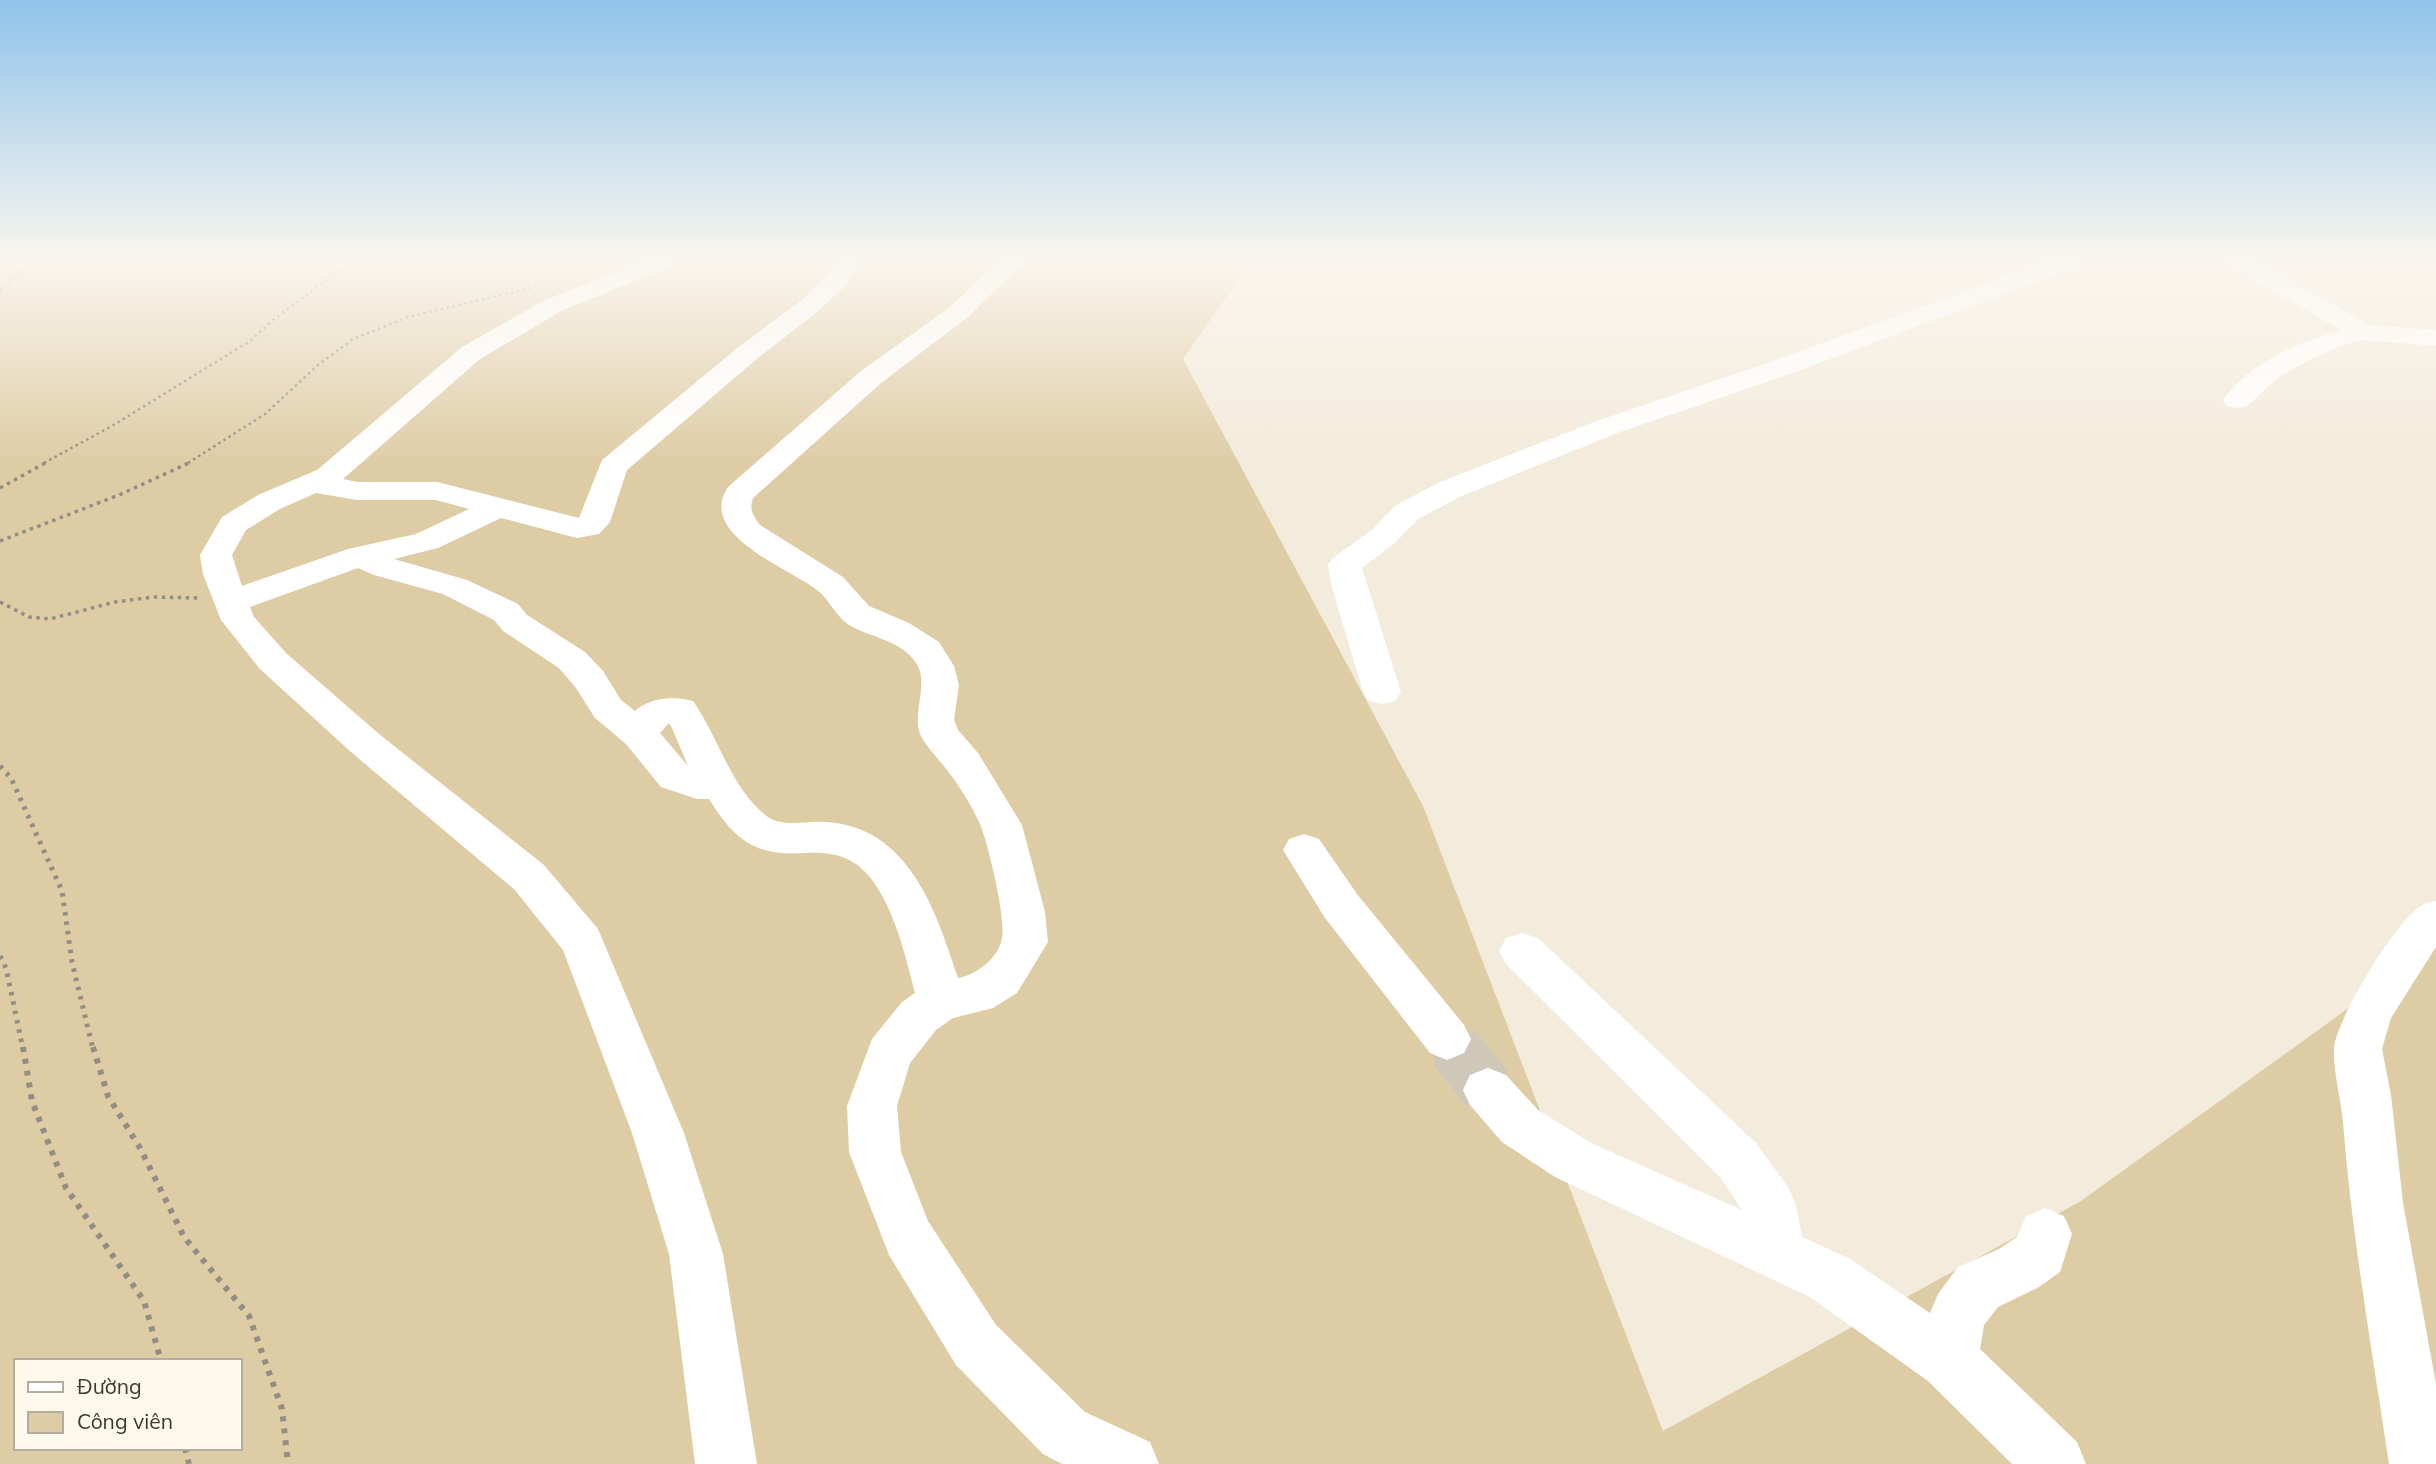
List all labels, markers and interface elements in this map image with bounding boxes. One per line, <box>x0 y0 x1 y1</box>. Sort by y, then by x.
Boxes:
legend <box>14 1359 242 1450</box>
text: Đường <box>77 1373 142 1399</box>
text: Công viên <box>77 1408 173 1434</box>

